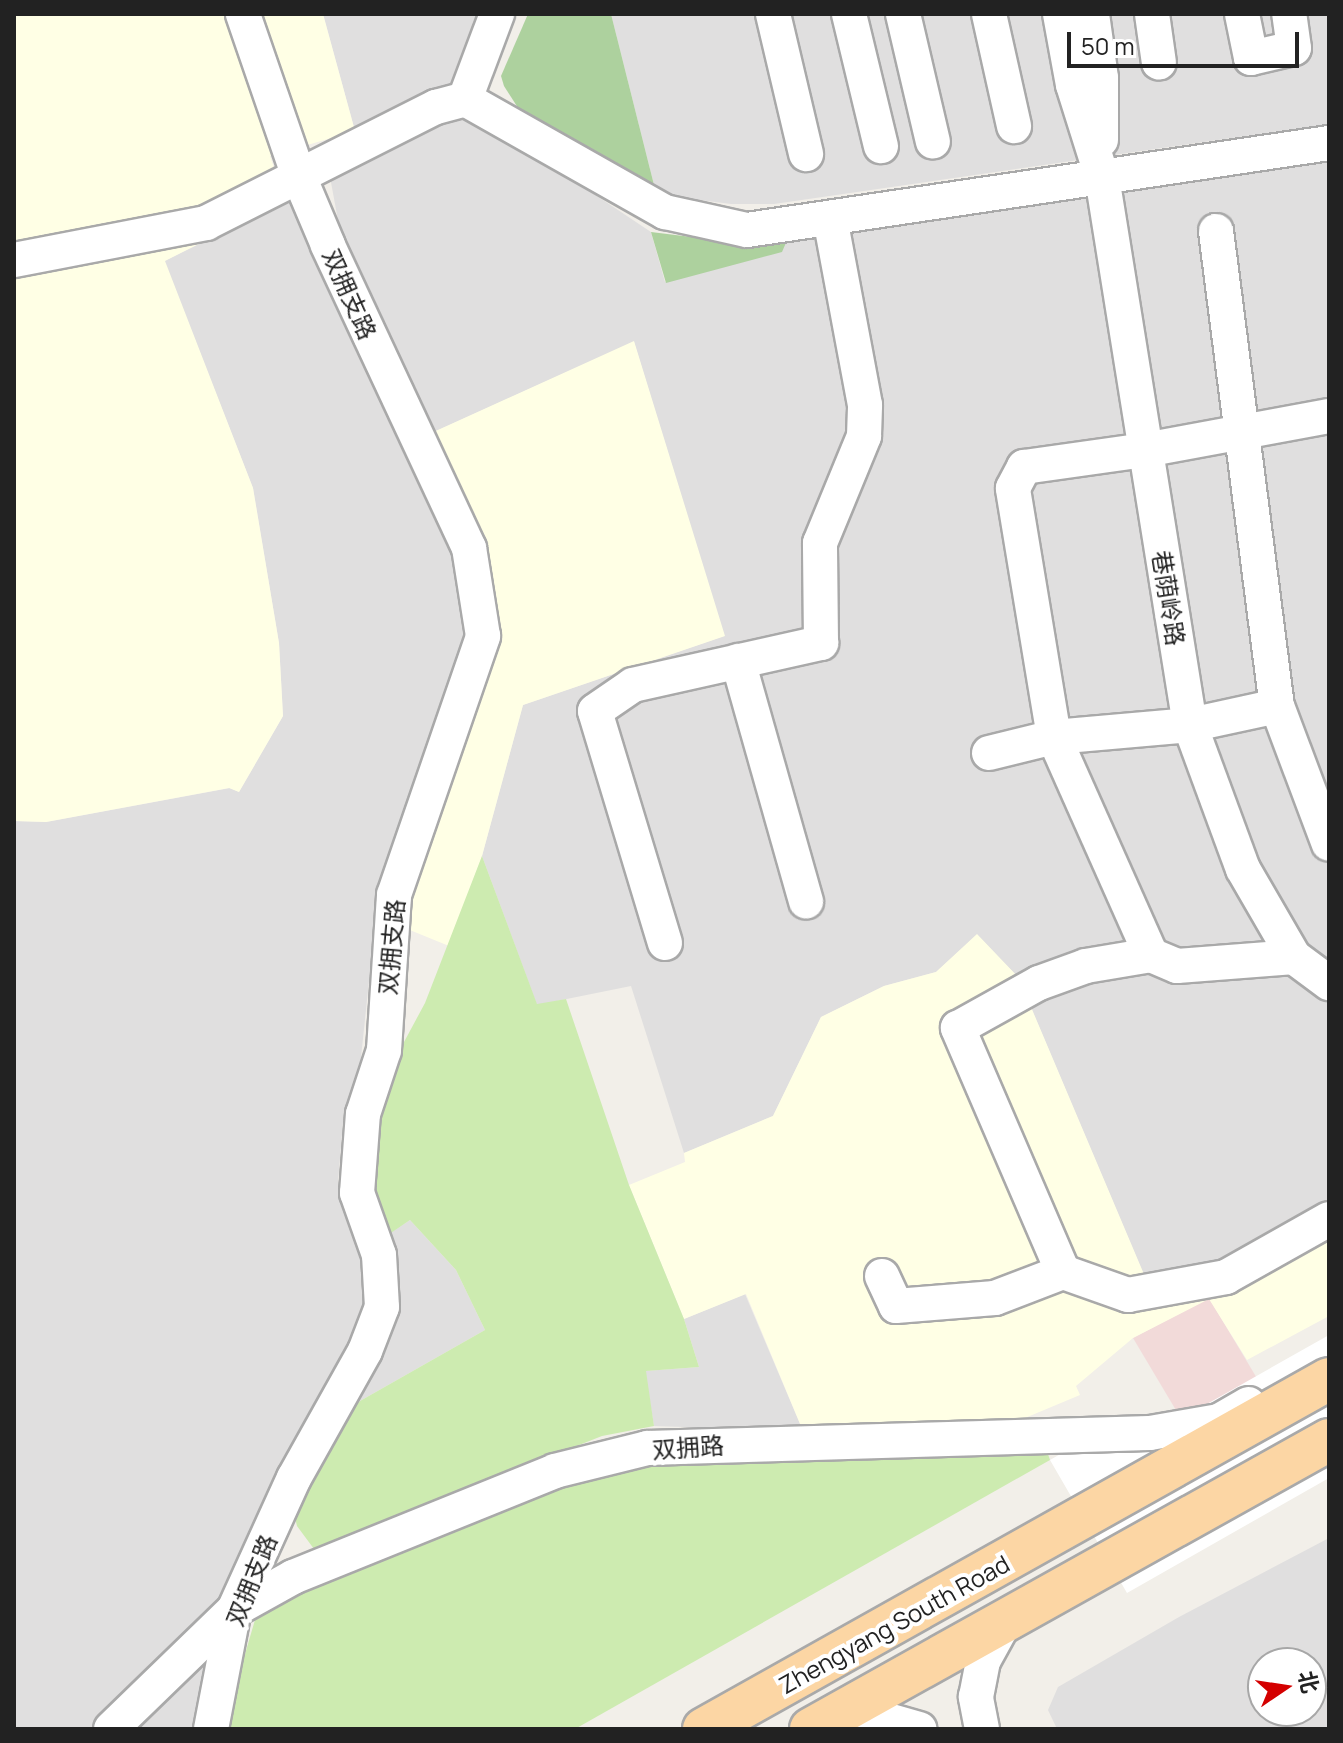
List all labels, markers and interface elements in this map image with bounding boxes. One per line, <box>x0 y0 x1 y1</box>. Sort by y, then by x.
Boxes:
scale bar <box>1071 16 1303 66</box>
text: 50 m <box>1081 29 1135 62</box>
street label: 双拥支路 <box>317 244 383 344</box>
street label: 巷荫岭路 <box>1147 548 1191 648</box>
street label: 双拥支路 <box>372 898 410 996</box>
street label: 双拥路 <box>651 1430 725 1464</box>
street label: 双拥支路 <box>220 1530 282 1630</box>
street label: Zhengyang South Road <box>774 1549 1014 1699</box>
north arrow <box>1247 1647 1327 1727</box>
text: 北 <box>1291 1668 1326 1696</box>

